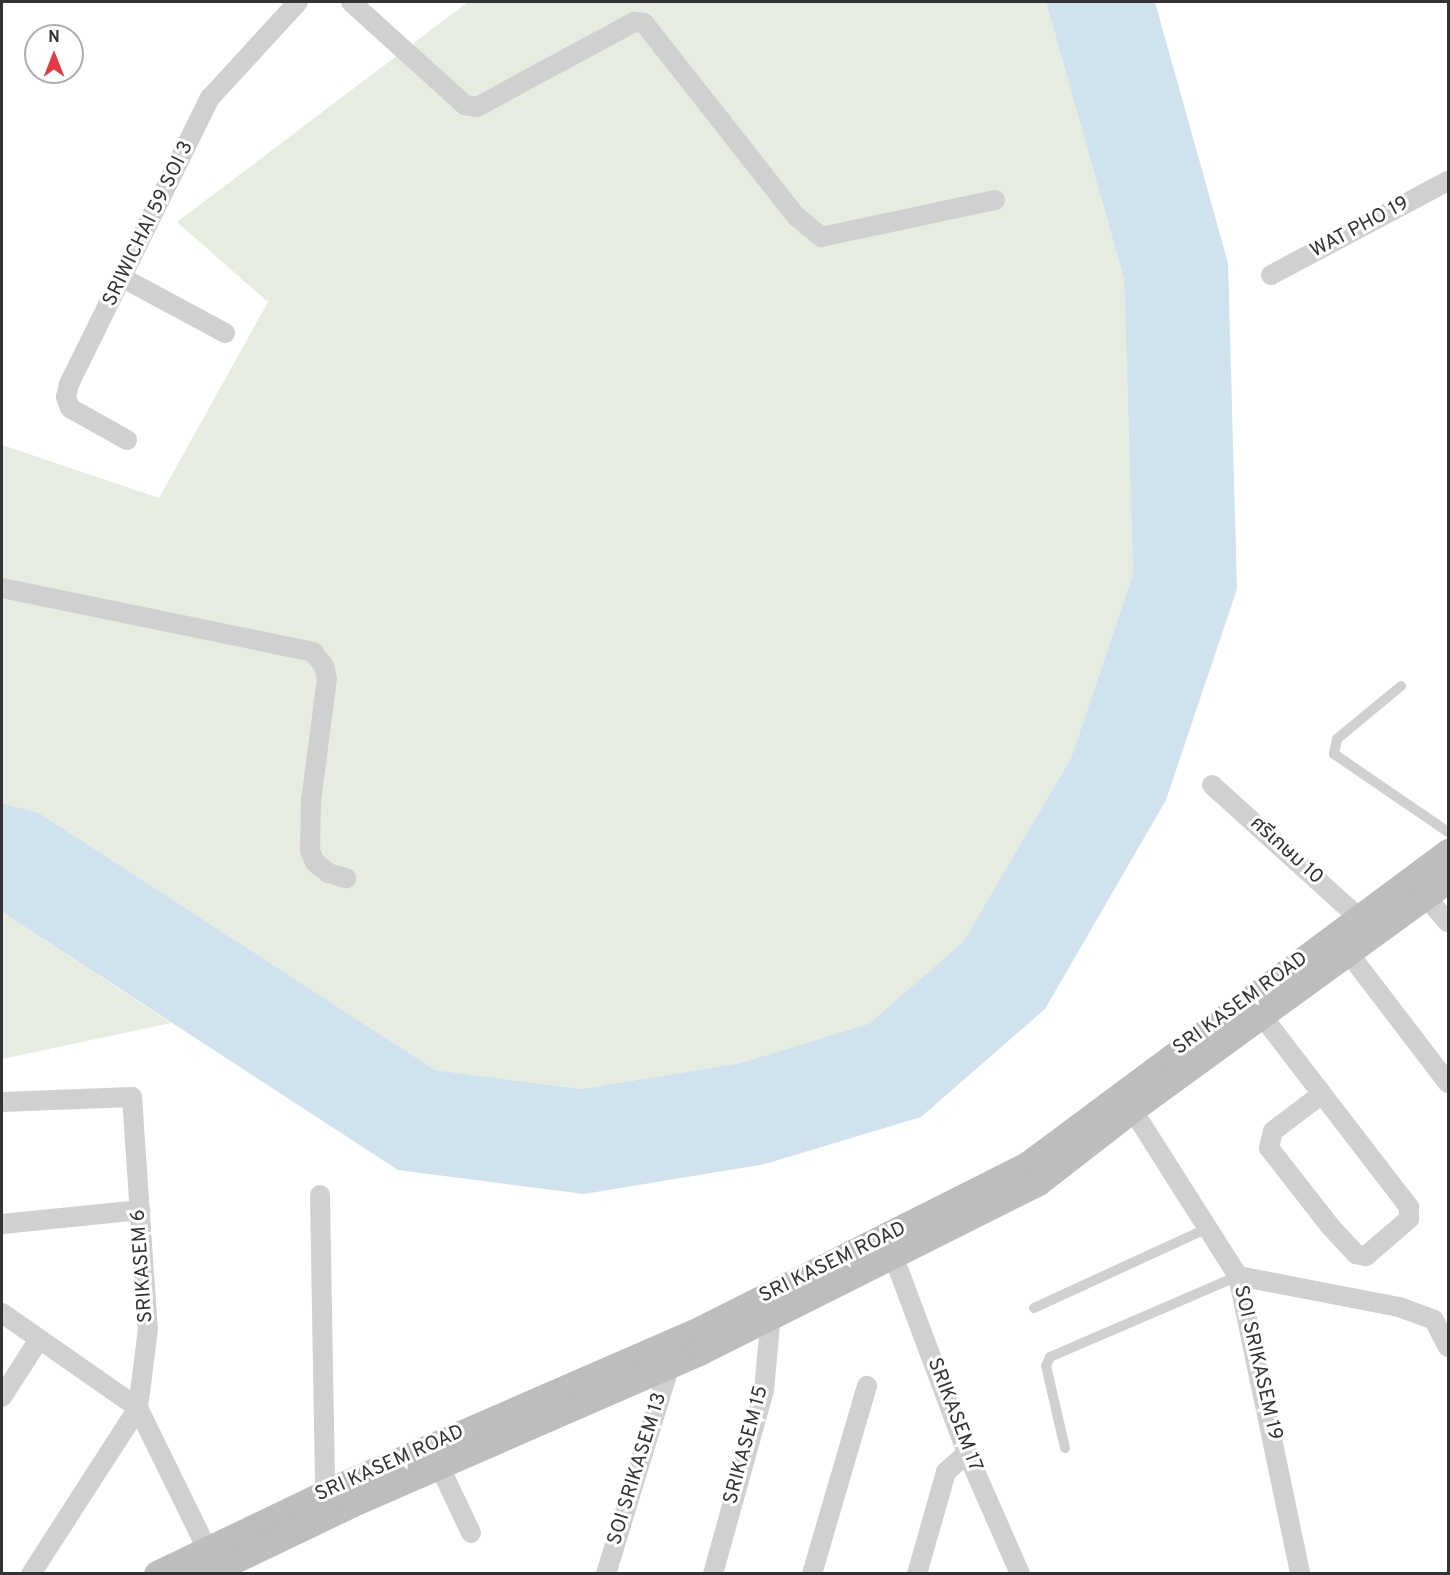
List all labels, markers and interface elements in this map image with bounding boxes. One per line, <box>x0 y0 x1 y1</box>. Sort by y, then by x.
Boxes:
north arrow <box>24 24 84 84</box>
text: N <box>48 28 60 48</box>
street label: SRIWICHAI 59 SOI 3 <box>99 138 199 310</box>
street label: WAT PHO 19 <box>1306 192 1414 264</box>
street label: ศรีเกษม 10 <box>1244 812 1328 890</box>
street label: SRI KASEM ROAD <box>1169 947 1313 1061</box>
street label: SRIKASEM 6 <box>127 1208 159 1324</box>
street label: SRI KASEM ROAD <box>756 1217 910 1309</box>
street label: SOI SRIKASEM 19 <box>1228 1283 1286 1443</box>
street label: SRIKASEM 17 <box>921 1355 987 1475</box>
street label: SRIKASEM 15 <box>720 1383 774 1507</box>
street label: SOI SRIKASEM 13 <box>603 1390 673 1548</box>
street label: SRI KASEM ROAD <box>312 1420 468 1508</box>

